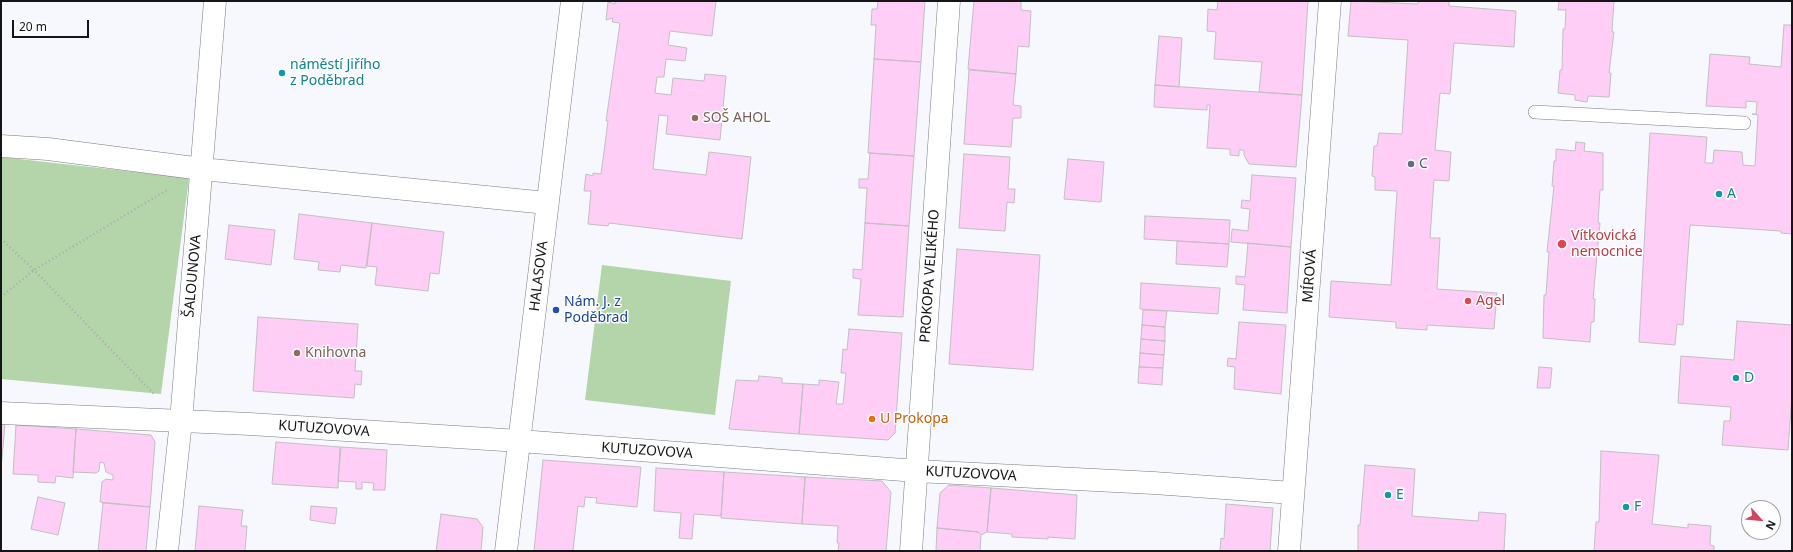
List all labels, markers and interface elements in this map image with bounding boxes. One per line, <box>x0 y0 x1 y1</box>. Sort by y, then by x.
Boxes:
scale bar <box>14 12 91 38</box>
text: 20 m <box>19 18 47 35</box>
place label: náměstí Jiřího z Poděbrad <box>290 57 380 90</box>
marker: náměstí Jiřího z Poděbrad <box>277 68 287 78</box>
place label: SOŠ AHOL <box>703 110 771 126</box>
marker: SOŠ AHOL <box>690 113 700 123</box>
place label: C <box>1419 156 1428 172</box>
marker: C <box>1406 159 1416 169</box>
place label: A <box>1727 186 1736 202</box>
marker: A <box>1714 189 1724 199</box>
street label: PROKOPA VELIKÉHO <box>917 209 943 343</box>
place label: Vítkovická nemocnice <box>1571 228 1643 260</box>
street label: ŠALOUNOVA <box>181 234 205 318</box>
marker: Vítkovická nemocnice <box>1556 238 1568 250</box>
street label: HALASOVA <box>526 240 552 312</box>
street label: MÍROVÁ <box>1300 249 1320 303</box>
place label: Agel <box>1476 293 1505 309</box>
place label: Nám. J. z Poděbrad <box>564 294 628 326</box>
marker: Agel <box>1463 296 1473 306</box>
marker: Nám. J. z Poděbrad <box>551 305 561 315</box>
place label: Knihovna <box>305 345 366 361</box>
marker: Knihovna <box>292 348 302 358</box>
place label: D <box>1744 370 1754 386</box>
marker: D <box>1731 373 1741 383</box>
place label: U Prokopa <box>880 411 949 427</box>
marker: U Prokopa <box>867 414 877 424</box>
street label: KUTUZOVOVA <box>278 417 370 441</box>
street label: KUTUZOVOVA <box>601 439 693 463</box>
street label: KUTUZOVOVA <box>925 463 1017 485</box>
place label: E <box>1396 487 1404 503</box>
marker: E <box>1383 490 1393 500</box>
place label: F <box>1634 499 1641 515</box>
north arrow <box>1741 500 1781 540</box>
marker: F <box>1621 502 1631 512</box>
text: N <box>1763 518 1780 533</box>

